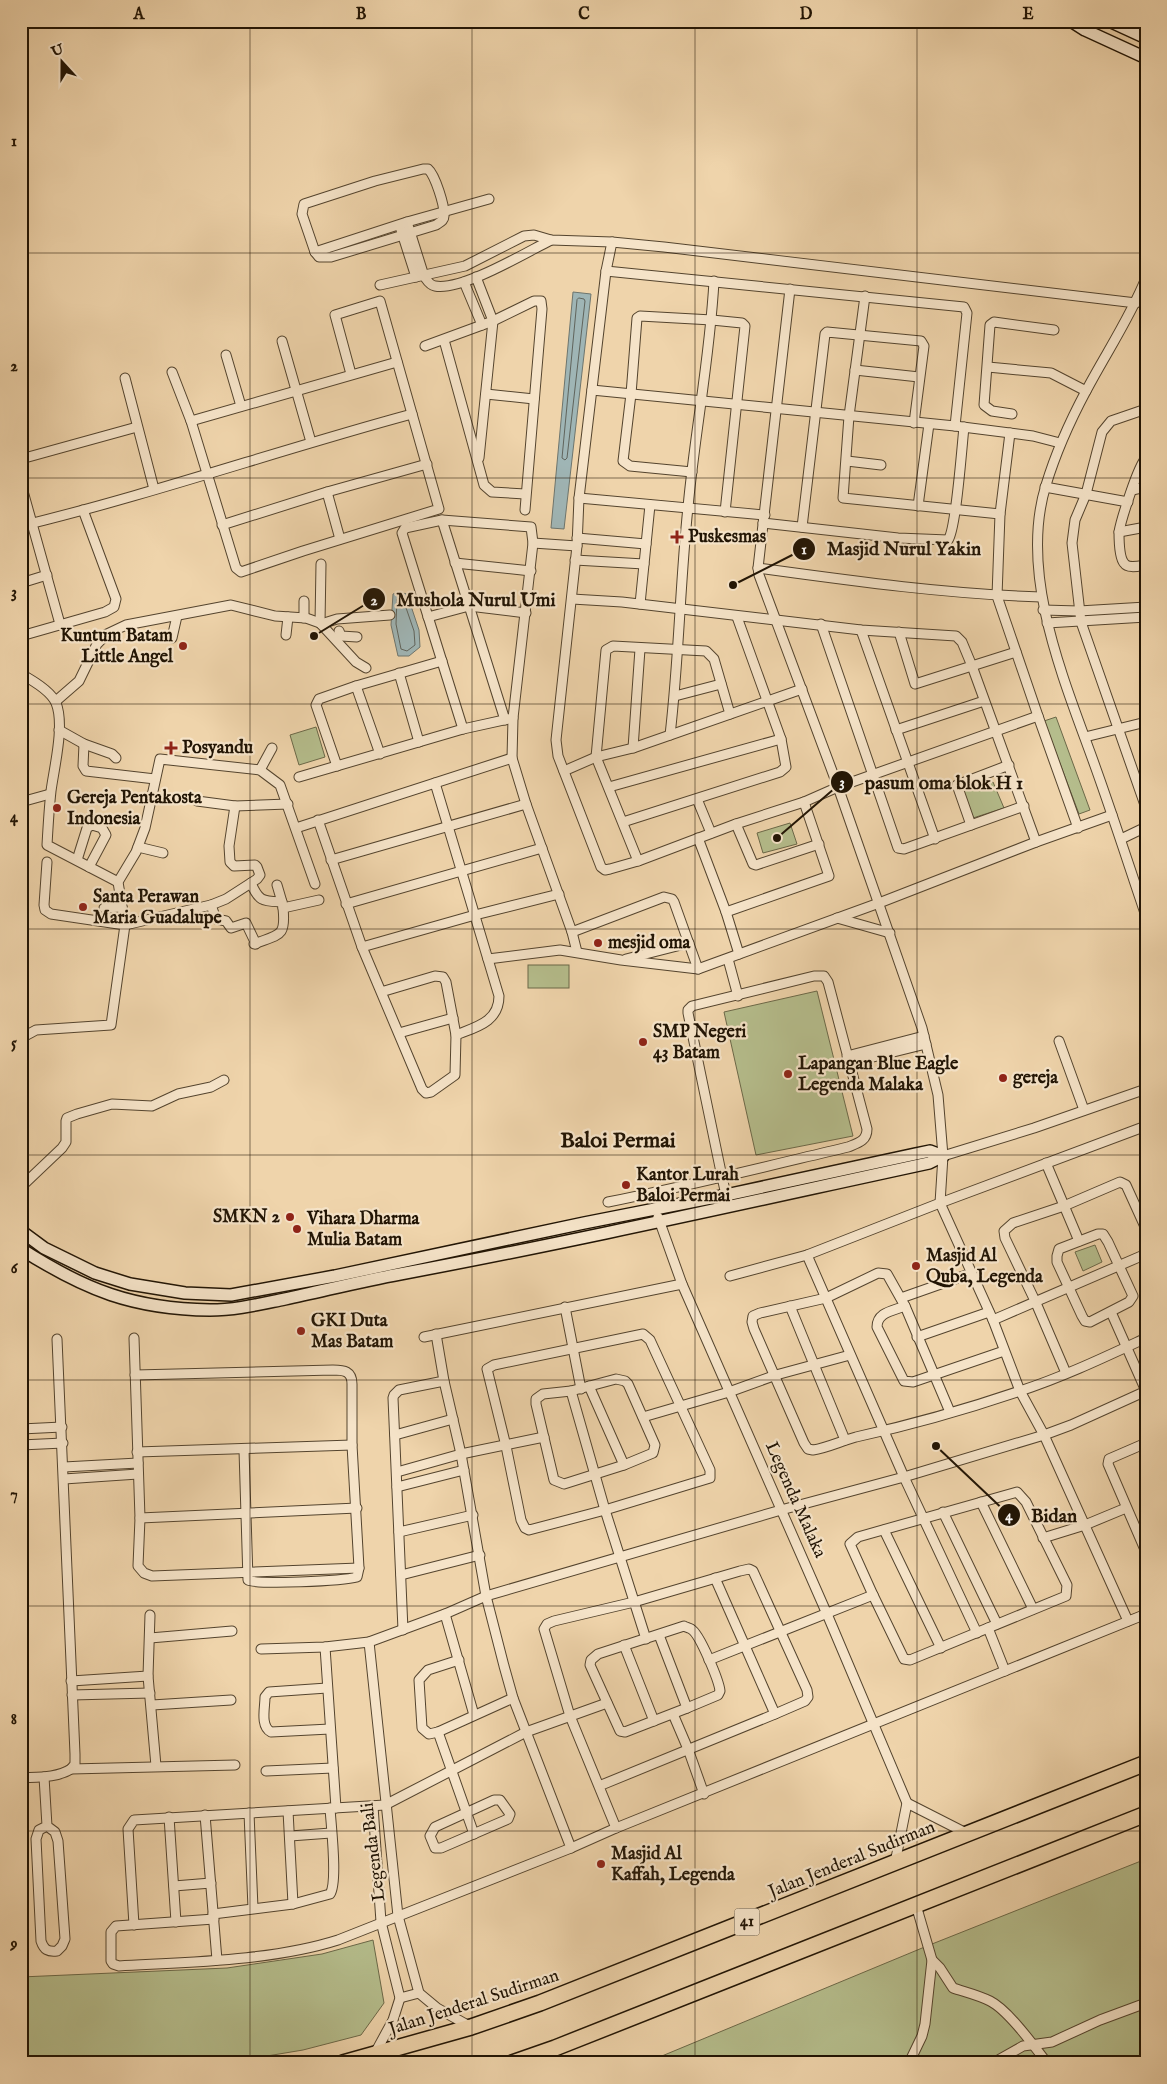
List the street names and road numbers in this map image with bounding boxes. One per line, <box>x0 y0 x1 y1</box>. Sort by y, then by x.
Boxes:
street label: Legenda Malaka <box>759 1438 831 1562</box>
street label: Legenda Bali <box>356 1801 391 1903</box>
street label: Jalan Jenderal Sudirman <box>763 1816 939 1905</box>
road number: 41 <box>734 1908 760 1935</box>
street label: Jalan Jenderal Sudirman <box>384 1964 562 2042</box>

